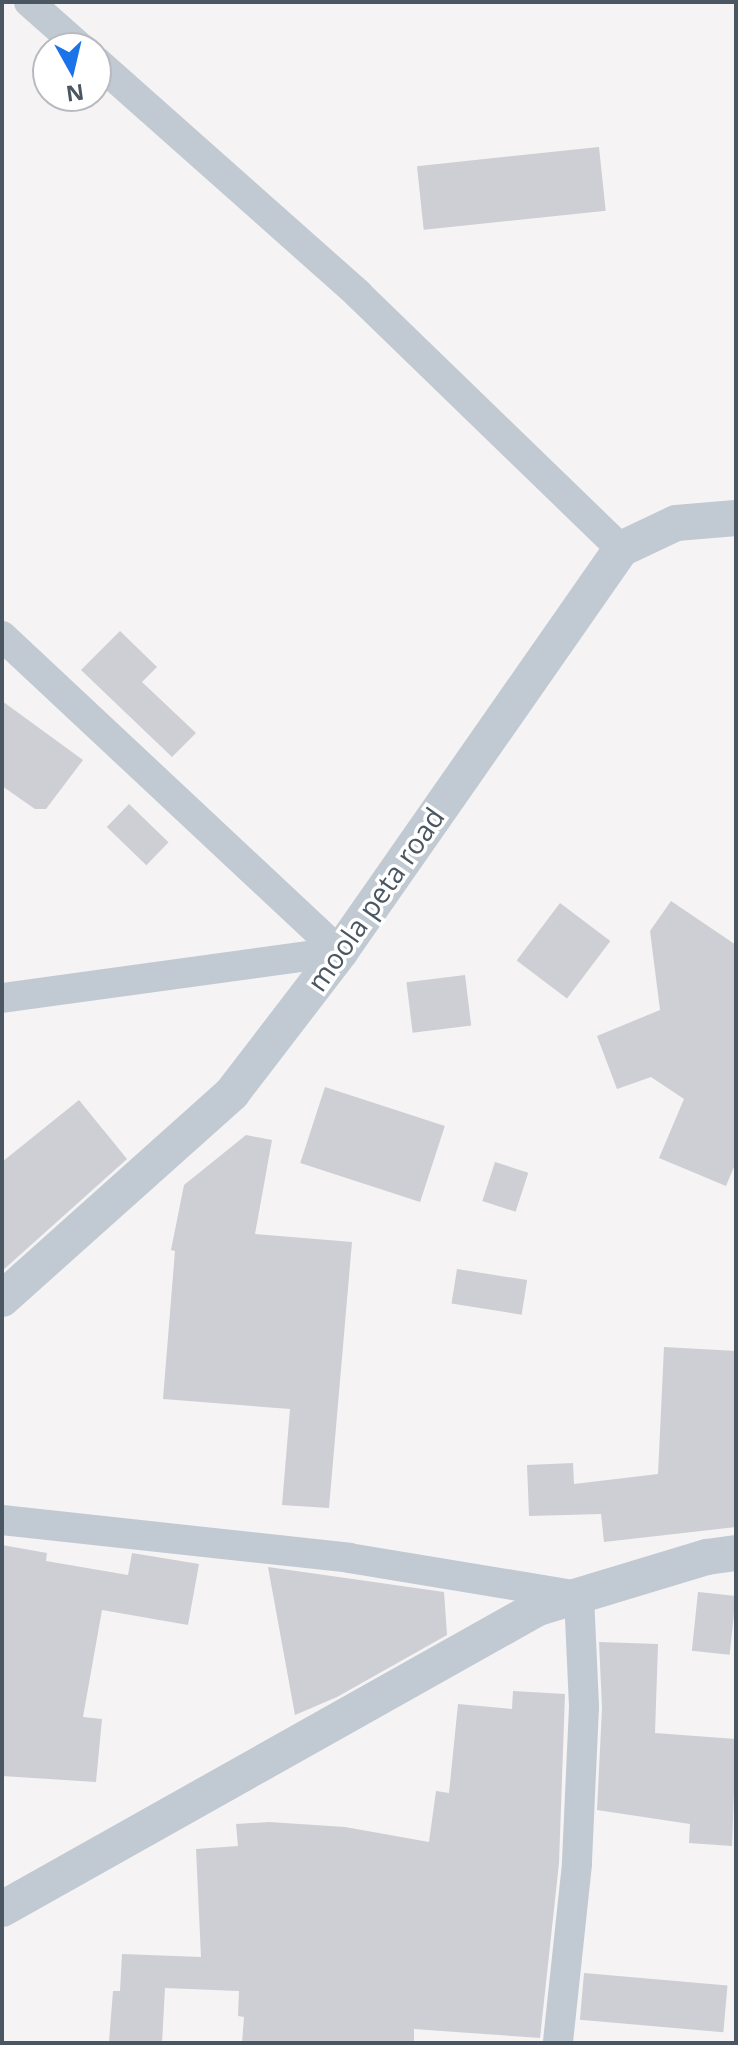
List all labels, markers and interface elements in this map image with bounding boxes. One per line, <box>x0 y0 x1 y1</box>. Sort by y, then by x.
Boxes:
north arrow <box>32 32 112 112</box>
text: N <box>64 78 86 110</box>
street label: moola peta road <box>299 801 451 997</box>

